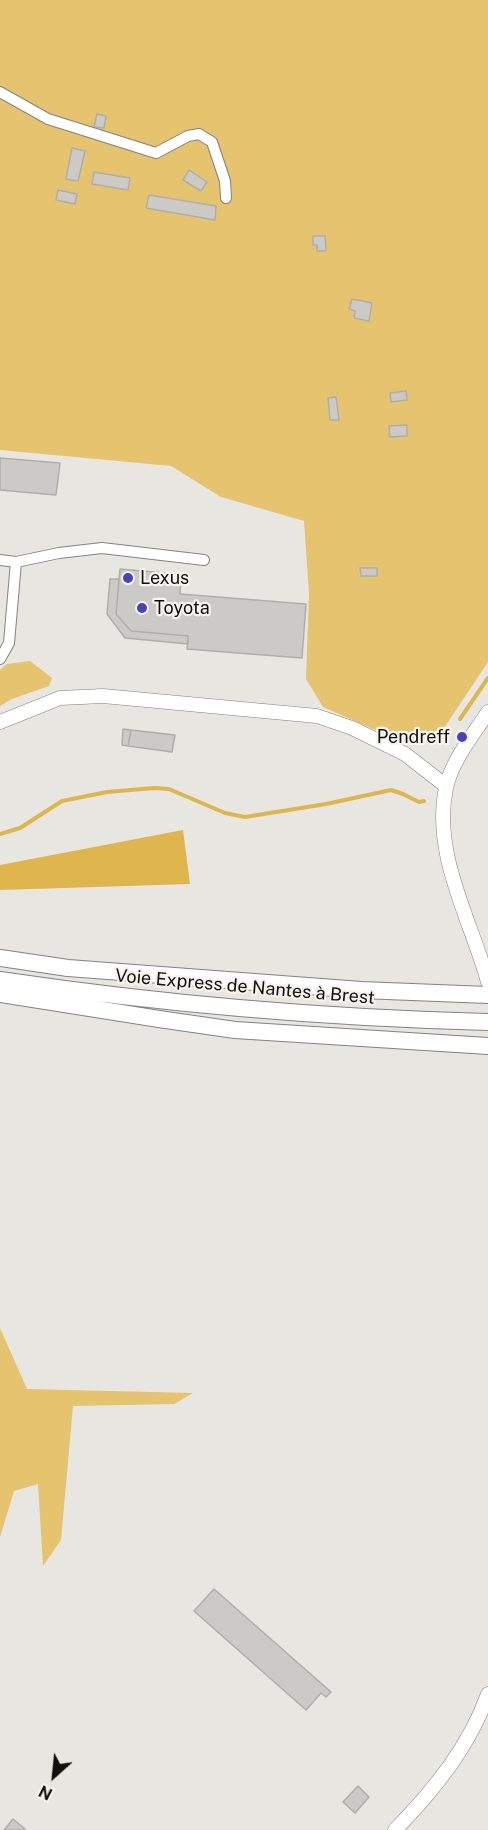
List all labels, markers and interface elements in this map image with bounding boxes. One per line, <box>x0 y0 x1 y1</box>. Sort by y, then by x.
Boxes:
place label: Lexus <box>140 567 189 589</box>
marker: Lexus <box>121 571 135 585</box>
place label: Toyota <box>154 597 210 619</box>
marker: Toyota <box>135 601 149 615</box>
place label: Pendreff <box>377 726 450 748</box>
marker: Pendreff <box>455 730 469 744</box>
street label: Voie Express de Nantes à Brest <box>114 965 376 1009</box>
north arrow <box>24 1746 84 1806</box>
text: N <box>36 1781 55 1804</box>

